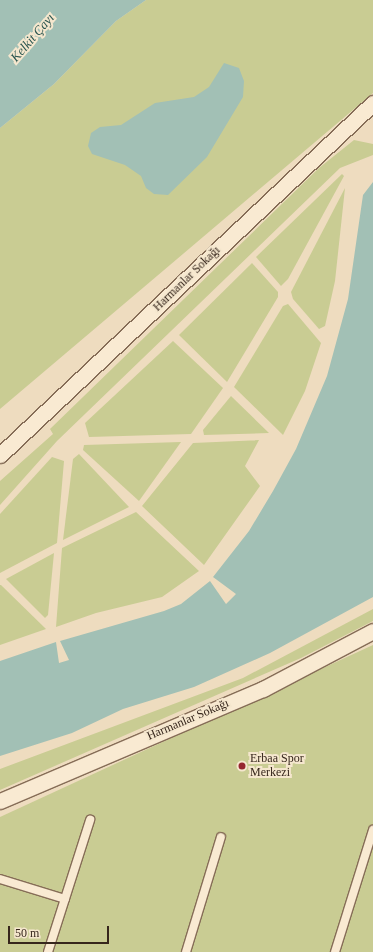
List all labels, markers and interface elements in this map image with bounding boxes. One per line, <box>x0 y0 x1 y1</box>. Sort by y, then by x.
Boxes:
water label: Kelkit Çayı <box>8 11 58 65</box>
street label: Harmanlar Sokağı <box>150 243 224 315</box>
street label: Harmanlar Sokağı <box>145 696 231 744</box>
place label: Erbaa Spor Merkezi <box>250 752 304 780</box>
marker: Erbaa Spor Merkezi <box>237 761 247 771</box>
scale bar <box>10 918 111 944</box>
text: 50 m <box>15 926 39 940</box>

